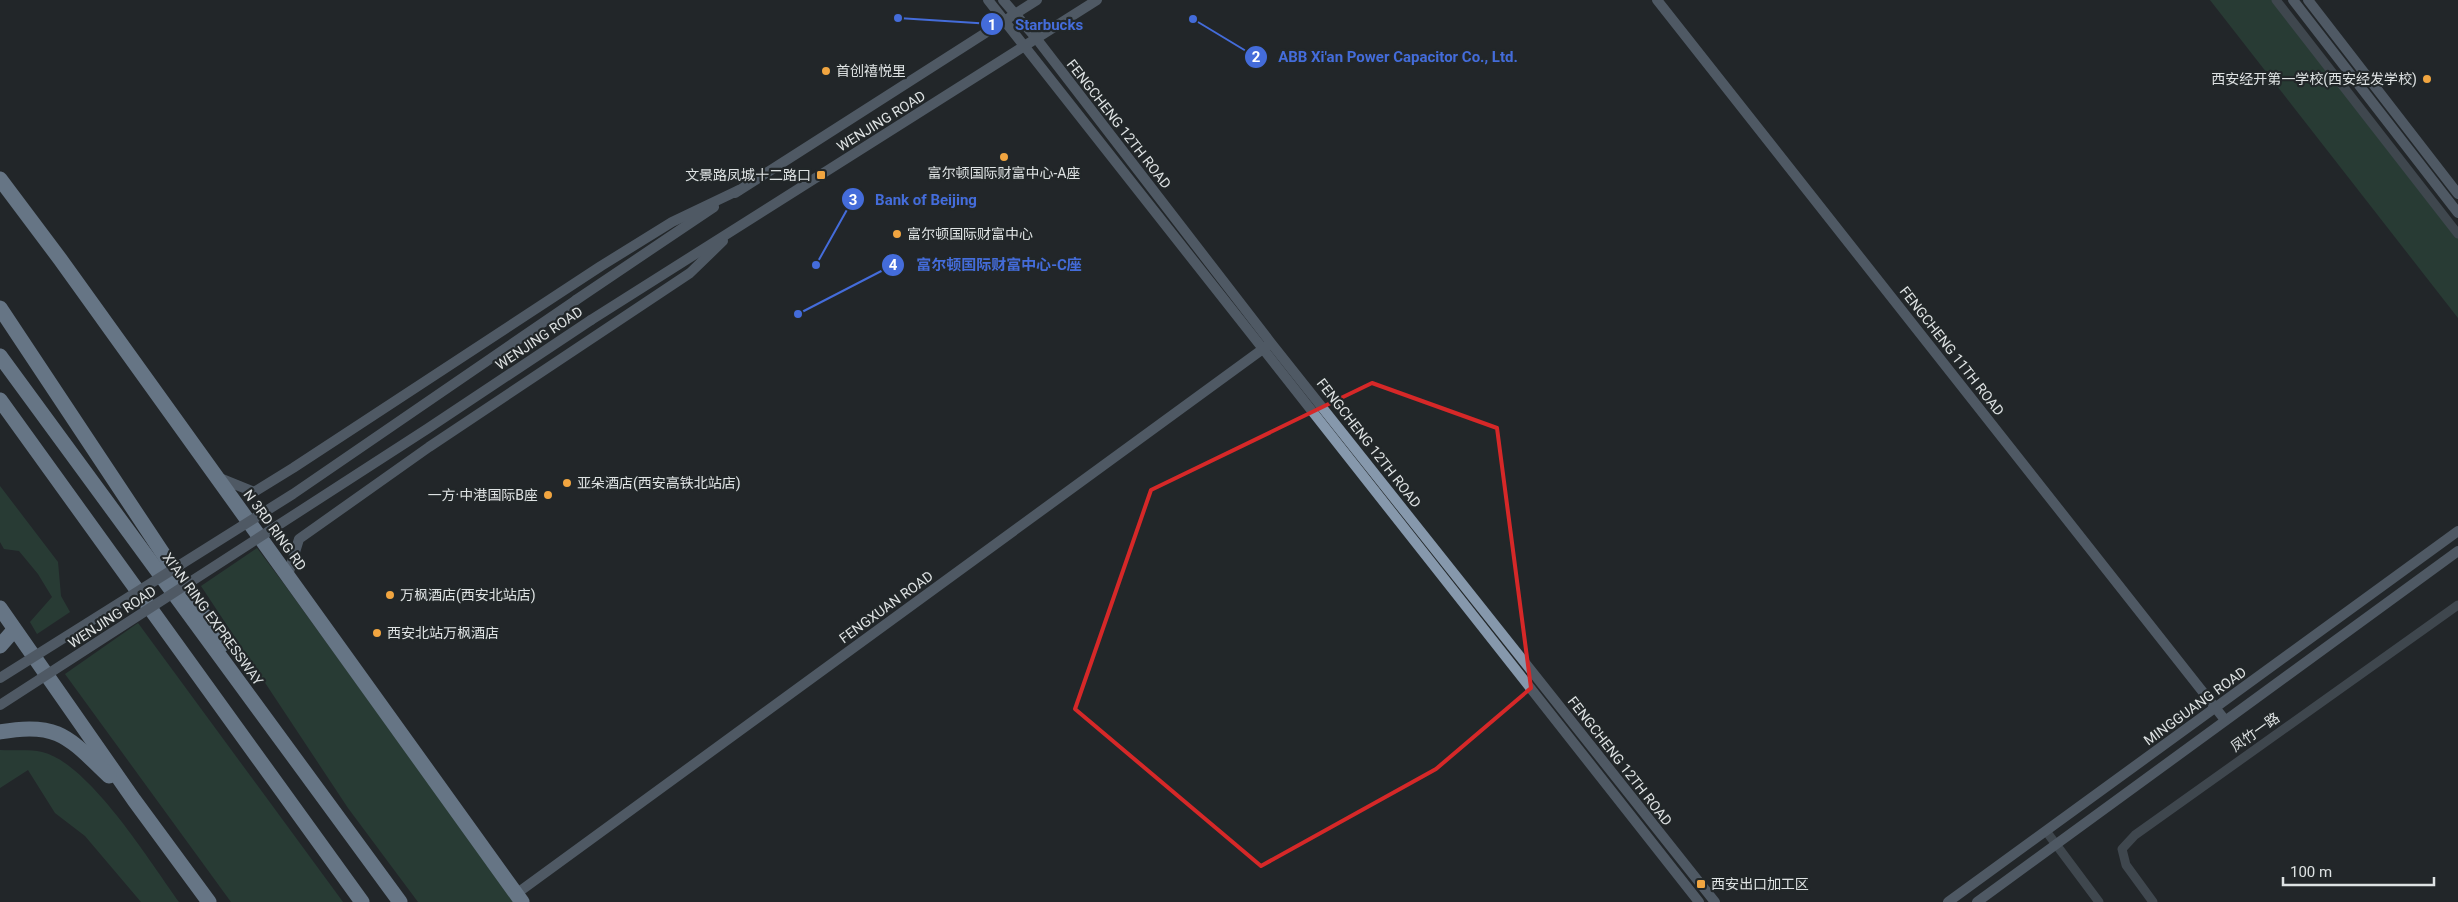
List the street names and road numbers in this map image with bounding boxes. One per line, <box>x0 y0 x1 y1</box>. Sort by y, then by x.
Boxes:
street label: FENGCHENG 12TH ROAD <box>1064 56 1174 192</box>
street label: WENJING ROAD <box>834 87 928 155</box>
street label: FENGCHENG 11TH ROAD <box>1897 283 2007 419</box>
street label: WENJING ROAD <box>493 303 585 373</box>
street label: FENGCHENG 12TH ROAD <box>1314 375 1424 511</box>
street label: N 3RD RING RD <box>240 487 310 573</box>
street label: XI'AN RING EXPRESSWAY <box>159 550 267 689</box>
street label: FENGXUAN ROAD <box>836 568 936 646</box>
street label: WENJING ROAD <box>65 583 159 651</box>
street label: MINGGUANG ROAD <box>2141 663 2249 749</box>
street label: FENGCHENG 12TH ROAD <box>1565 693 1675 829</box>
street label: 凤竹一路 <box>2227 709 2283 755</box>

